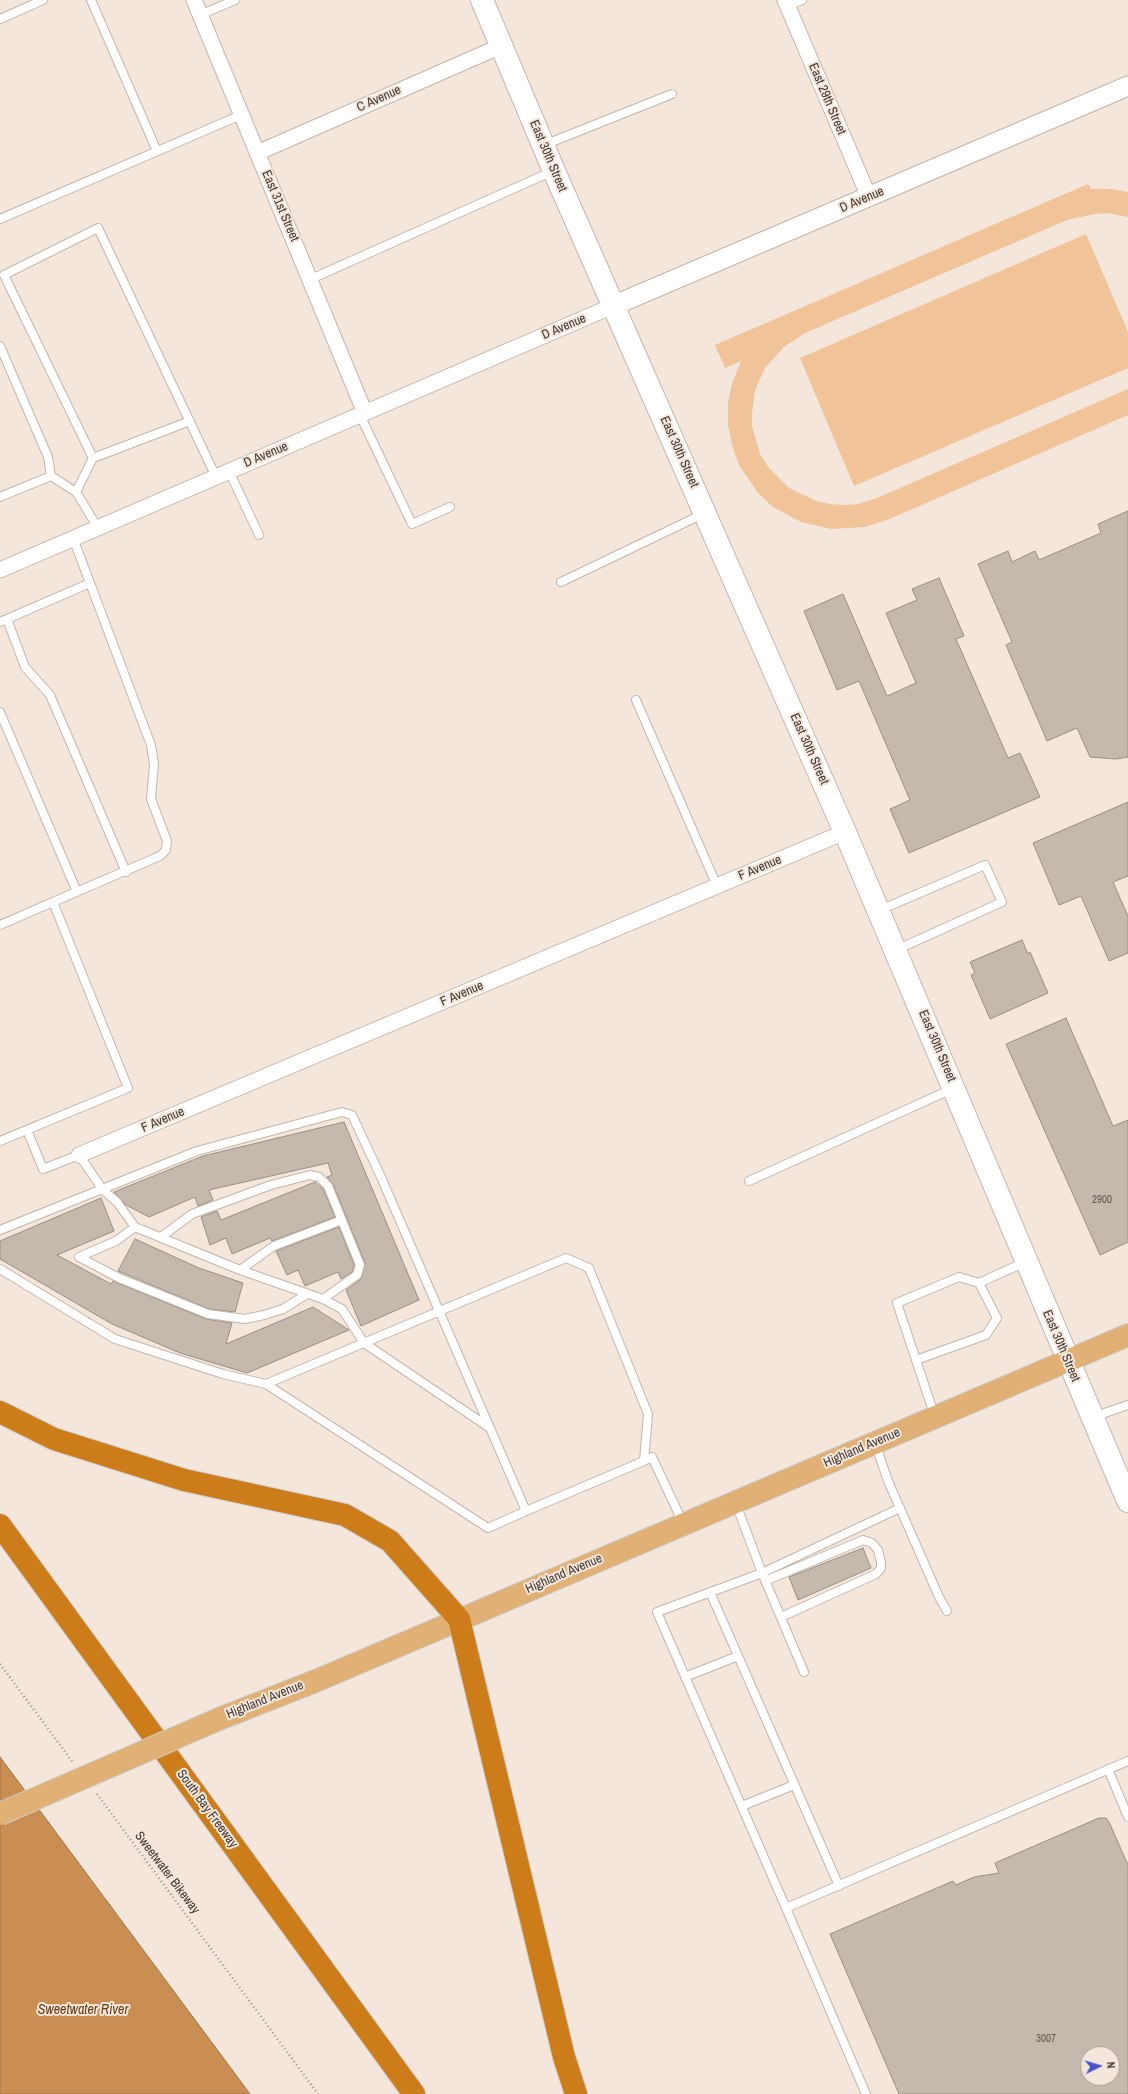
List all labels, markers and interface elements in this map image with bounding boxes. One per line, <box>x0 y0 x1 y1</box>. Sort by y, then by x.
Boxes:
street label: East 29th Street <box>805 61 849 137</box>
street label: C Avenue <box>355 82 403 116</box>
street label: East 30th Street <box>526 118 570 194</box>
street label: East 31st Street <box>258 168 302 244</box>
street label: D Avenue <box>837 184 887 216</box>
street label: D Avenue <box>539 311 589 343</box>
street label: East 30th Street <box>656 414 702 490</box>
street label: D Avenue <box>241 439 291 471</box>
street label: East 30th Street <box>786 711 832 787</box>
street label: F Avenue <box>736 852 784 884</box>
street label: F Avenue <box>438 978 486 1010</box>
street label: East 30th Street <box>915 1008 959 1084</box>
street label: F Avenue <box>139 1104 187 1136</box>
house number: 2900 <box>1092 1193 1112 1207</box>
street label: East 30th Street <box>1039 1308 1083 1384</box>
street label: Highland Avenue <box>821 1425 903 1471</box>
street label: Highland Avenue <box>523 1551 605 1597</box>
street label: Highland Avenue <box>224 1677 306 1723</box>
street label: South Bay Freeway <box>173 1767 241 1851</box>
street label: Sweetwater Bikeway <box>131 1829 203 1917</box>
water label: Sweetwater River <box>38 2002 128 2018</box>
house number: 3007 <box>1036 2032 1056 2046</box>
north arrow <box>1080 2046 1120 2086</box>
text: N <box>1104 2061 1118 2069</box>

